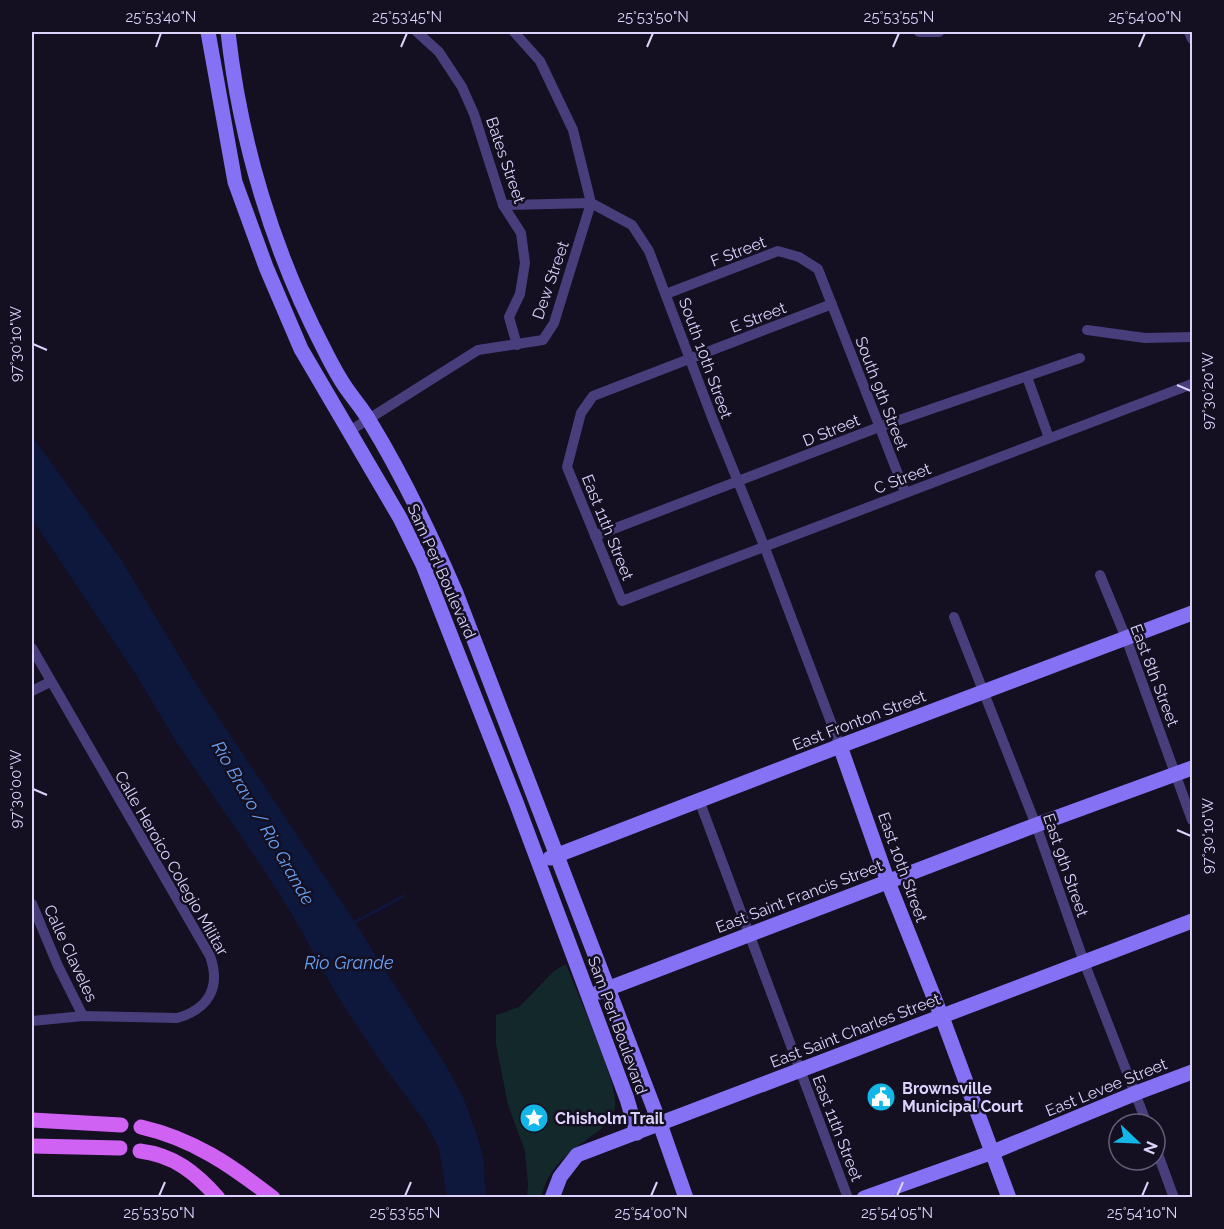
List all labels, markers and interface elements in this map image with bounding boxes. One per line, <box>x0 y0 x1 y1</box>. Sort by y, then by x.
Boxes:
text: 25°53'40"N <box>126 8 196 26</box>
text: 25°53'45"N <box>372 8 442 26</box>
text: 25°53'50"N <box>617 8 689 26</box>
text: 25°53'55"N <box>864 8 934 26</box>
text: 25°54'00"N <box>1108 8 1182 26</box>
street label: Bates Street <box>482 114 529 206</box>
street label: F Street <box>708 232 769 271</box>
street label: Dew Street <box>528 238 573 322</box>
street label: South 10th Street <box>675 295 736 422</box>
street label: E Street <box>728 298 789 337</box>
text: 97°30'10"W <box>7 306 25 382</box>
street label: South 9th Street <box>851 334 912 453</box>
text: 97°30'20"W <box>1199 352 1217 430</box>
street label: D Street <box>800 410 863 450</box>
street label: C Street <box>871 459 934 498</box>
street label: East 11th Street <box>578 472 638 583</box>
street label: Sam Perl Boulevard <box>403 501 480 642</box>
street label: East 8th Street <box>1126 621 1183 730</box>
street label: East Fronton Street <box>790 686 929 755</box>
water label: Río Bravo / Rio Grande <box>208 737 319 909</box>
text: 97°30'00"W <box>7 749 25 828</box>
street label: Calle Heroico Colegio Militar <box>111 768 232 959</box>
text: 97°30'10"W <box>1199 798 1217 874</box>
street label: East 10th Street <box>874 810 931 925</box>
street label: East 9th Street <box>1039 811 1092 920</box>
street label: East Saint Francis Street <box>713 856 886 937</box>
street label: Calle Claveles <box>40 902 101 1005</box>
water label: Rio Grande <box>304 952 394 973</box>
street label: Sam Perl Boulevard <box>584 954 651 1097</box>
street label: East Saint Charles Street <box>767 989 944 1072</box>
street label: East Levee Street <box>1043 1054 1170 1121</box>
street label: East 11th Street <box>809 1072 867 1185</box>
place label: Brownsville Municipal Court <box>902 1079 1023 1116</box>
public building icon: Brownsville Municipal Court <box>865 1081 897 1113</box>
place icon: Chisholm Trail <box>518 1102 550 1134</box>
place label: Chisholm Trail <box>555 1109 665 1128</box>
north arrow <box>1107 1112 1167 1172</box>
text: N <box>1139 1138 1161 1157</box>
text: 25°53'50"N <box>123 1204 195 1222</box>
text: 25°53'55"N <box>370 1204 440 1222</box>
text: 25°54'00"N <box>614 1204 688 1222</box>
text: 25°54'05"N <box>861 1204 933 1222</box>
text: 25°54'10"N <box>1107 1204 1177 1222</box>

